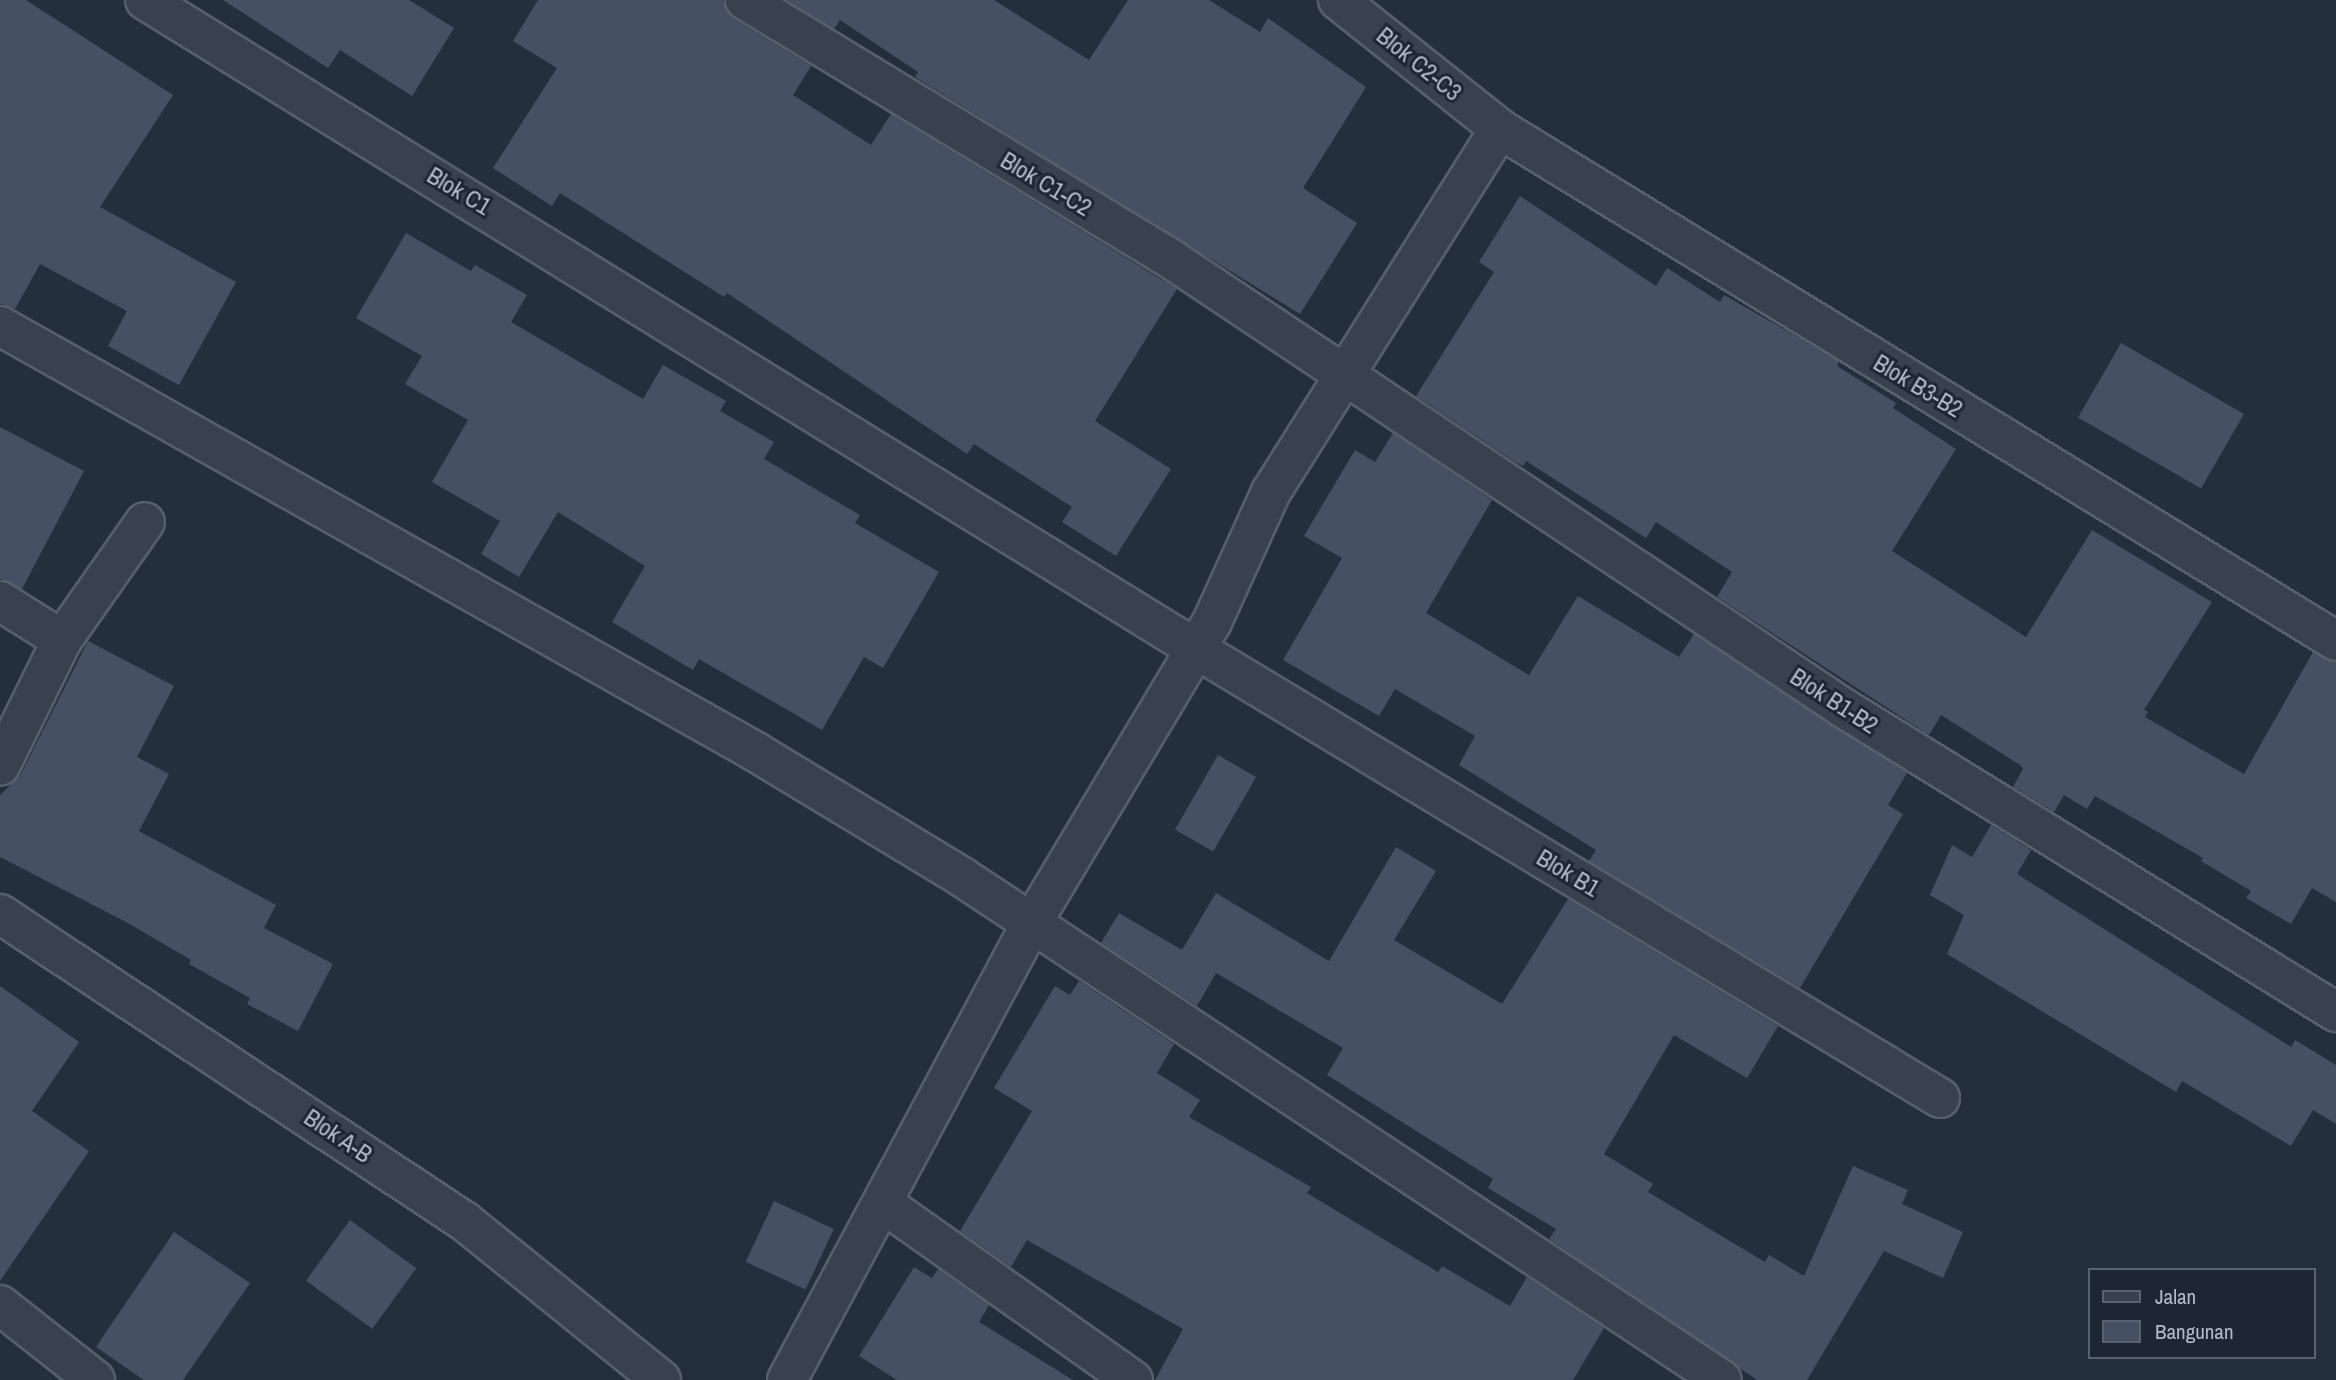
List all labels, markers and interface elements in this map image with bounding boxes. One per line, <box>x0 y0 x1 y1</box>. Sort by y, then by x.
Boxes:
street label: Blok C2-C3 <box>1371 21 1467 107</box>
street label: Blok C1-C2 <box>995 146 1097 222</box>
street label: Blok C1 <box>422 161 496 221</box>
street label: Blok B3-B2 <box>1868 348 1968 424</box>
street label: Blok B1-B2 <box>1785 662 1883 740</box>
street label: Blok B1 <box>1532 843 1604 903</box>
street label: Blok A-B <box>298 1103 378 1169</box>
legend <box>2088 1268 2315 1359</box>
text: Jalan <box>2155 1282 2196 1311</box>
text: Bangunan <box>2155 1317 2234 1346</box>

